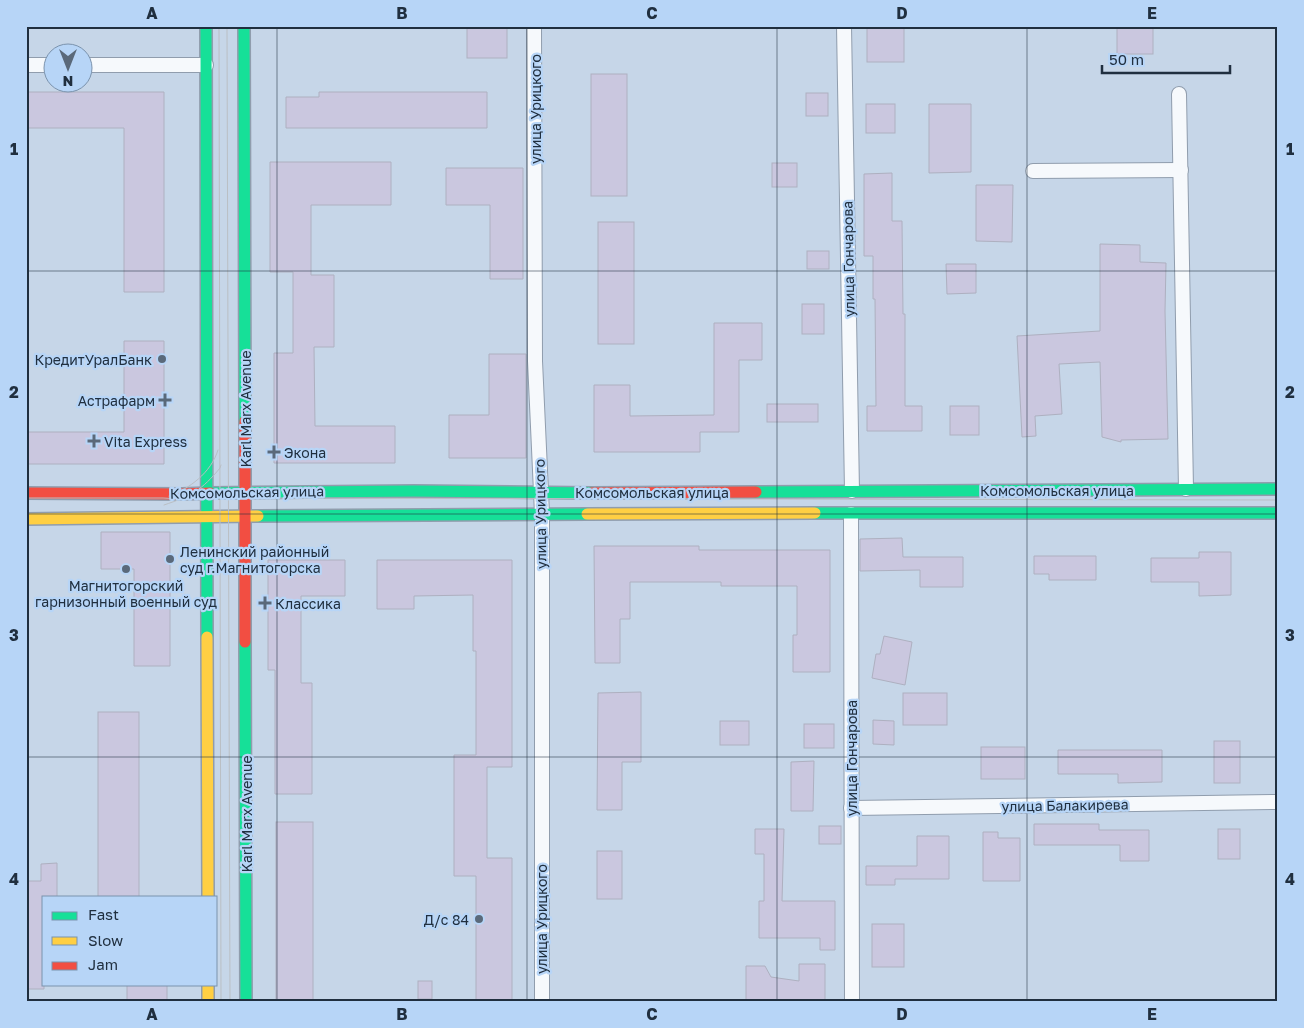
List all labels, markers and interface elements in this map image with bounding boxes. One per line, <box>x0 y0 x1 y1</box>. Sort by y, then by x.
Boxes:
text: A <box>146 3 158 23</box>
text: B <box>396 3 408 23</box>
text: C <box>646 3 658 23</box>
text: D <box>896 3 908 23</box>
text: E <box>1147 3 1157 23</box>
north arrow <box>42 42 92 92</box>
scale bar <box>1102 42 1229 74</box>
text: 50 m <box>1109 50 1144 68</box>
street label: улица Урицкого <box>527 54 544 164</box>
text: N <box>63 73 73 90</box>
text: 1 <box>10 139 18 159</box>
text: 1 <box>1286 139 1294 159</box>
street label: улица Гончарова <box>838 201 858 317</box>
street label: Karl Marx Avenue <box>237 350 254 468</box>
place label: КредитУралБанк <box>34 351 152 368</box>
marker: КредитУралБанк <box>156 353 168 365</box>
text: 2 <box>9 382 19 402</box>
text: 2 <box>1285 382 1295 402</box>
place label: Астрафарм <box>78 392 155 409</box>
marker: Астрафарм <box>159 394 171 406</box>
place label: Vita Express <box>104 433 187 450</box>
marker: Vita Express <box>88 435 100 447</box>
place label: Экона <box>284 444 326 461</box>
marker: Экона <box>268 446 280 458</box>
street label: улица Урицкого <box>531 459 549 569</box>
street label: Комсомольская улица <box>170 482 324 502</box>
street label: Комсомольская улица <box>980 482 1134 499</box>
street label: Комсомольская улица <box>575 484 729 501</box>
place label: Ленинский районный суд г.Магнитогорска <box>180 543 329 576</box>
marker: Ленинский районный суд г.Магнитогорска <box>164 553 176 565</box>
marker: Магнитогорский гарнизонный военный суд <box>120 563 132 575</box>
place label: Магнитогорский гарнизонный военный суд <box>35 577 217 610</box>
place label: Классика <box>275 595 341 612</box>
marker: Классика <box>259 597 271 609</box>
text: 3 <box>9 625 19 645</box>
text: 3 <box>1285 625 1295 645</box>
street label: улица Гончарова <box>843 700 860 816</box>
street label: Karl Marx Avenue <box>238 755 255 873</box>
street label: улица Балакирева <box>1001 795 1129 815</box>
street label: улица Урицкого <box>533 864 550 974</box>
text: 4 <box>9 869 19 889</box>
text: 4 <box>1285 869 1295 889</box>
legend <box>42 896 218 986</box>
text: Fast <box>88 905 119 923</box>
place label: Д/с 84 <box>424 911 469 928</box>
marker: Д/с 84 <box>473 913 485 925</box>
text: Slow <box>88 931 123 949</box>
text: Jam <box>88 955 118 973</box>
text: A <box>146 1004 158 1024</box>
text: B <box>396 1004 408 1024</box>
text: C <box>646 1004 658 1024</box>
text: D <box>896 1004 908 1024</box>
text: E <box>1147 1004 1157 1024</box>

